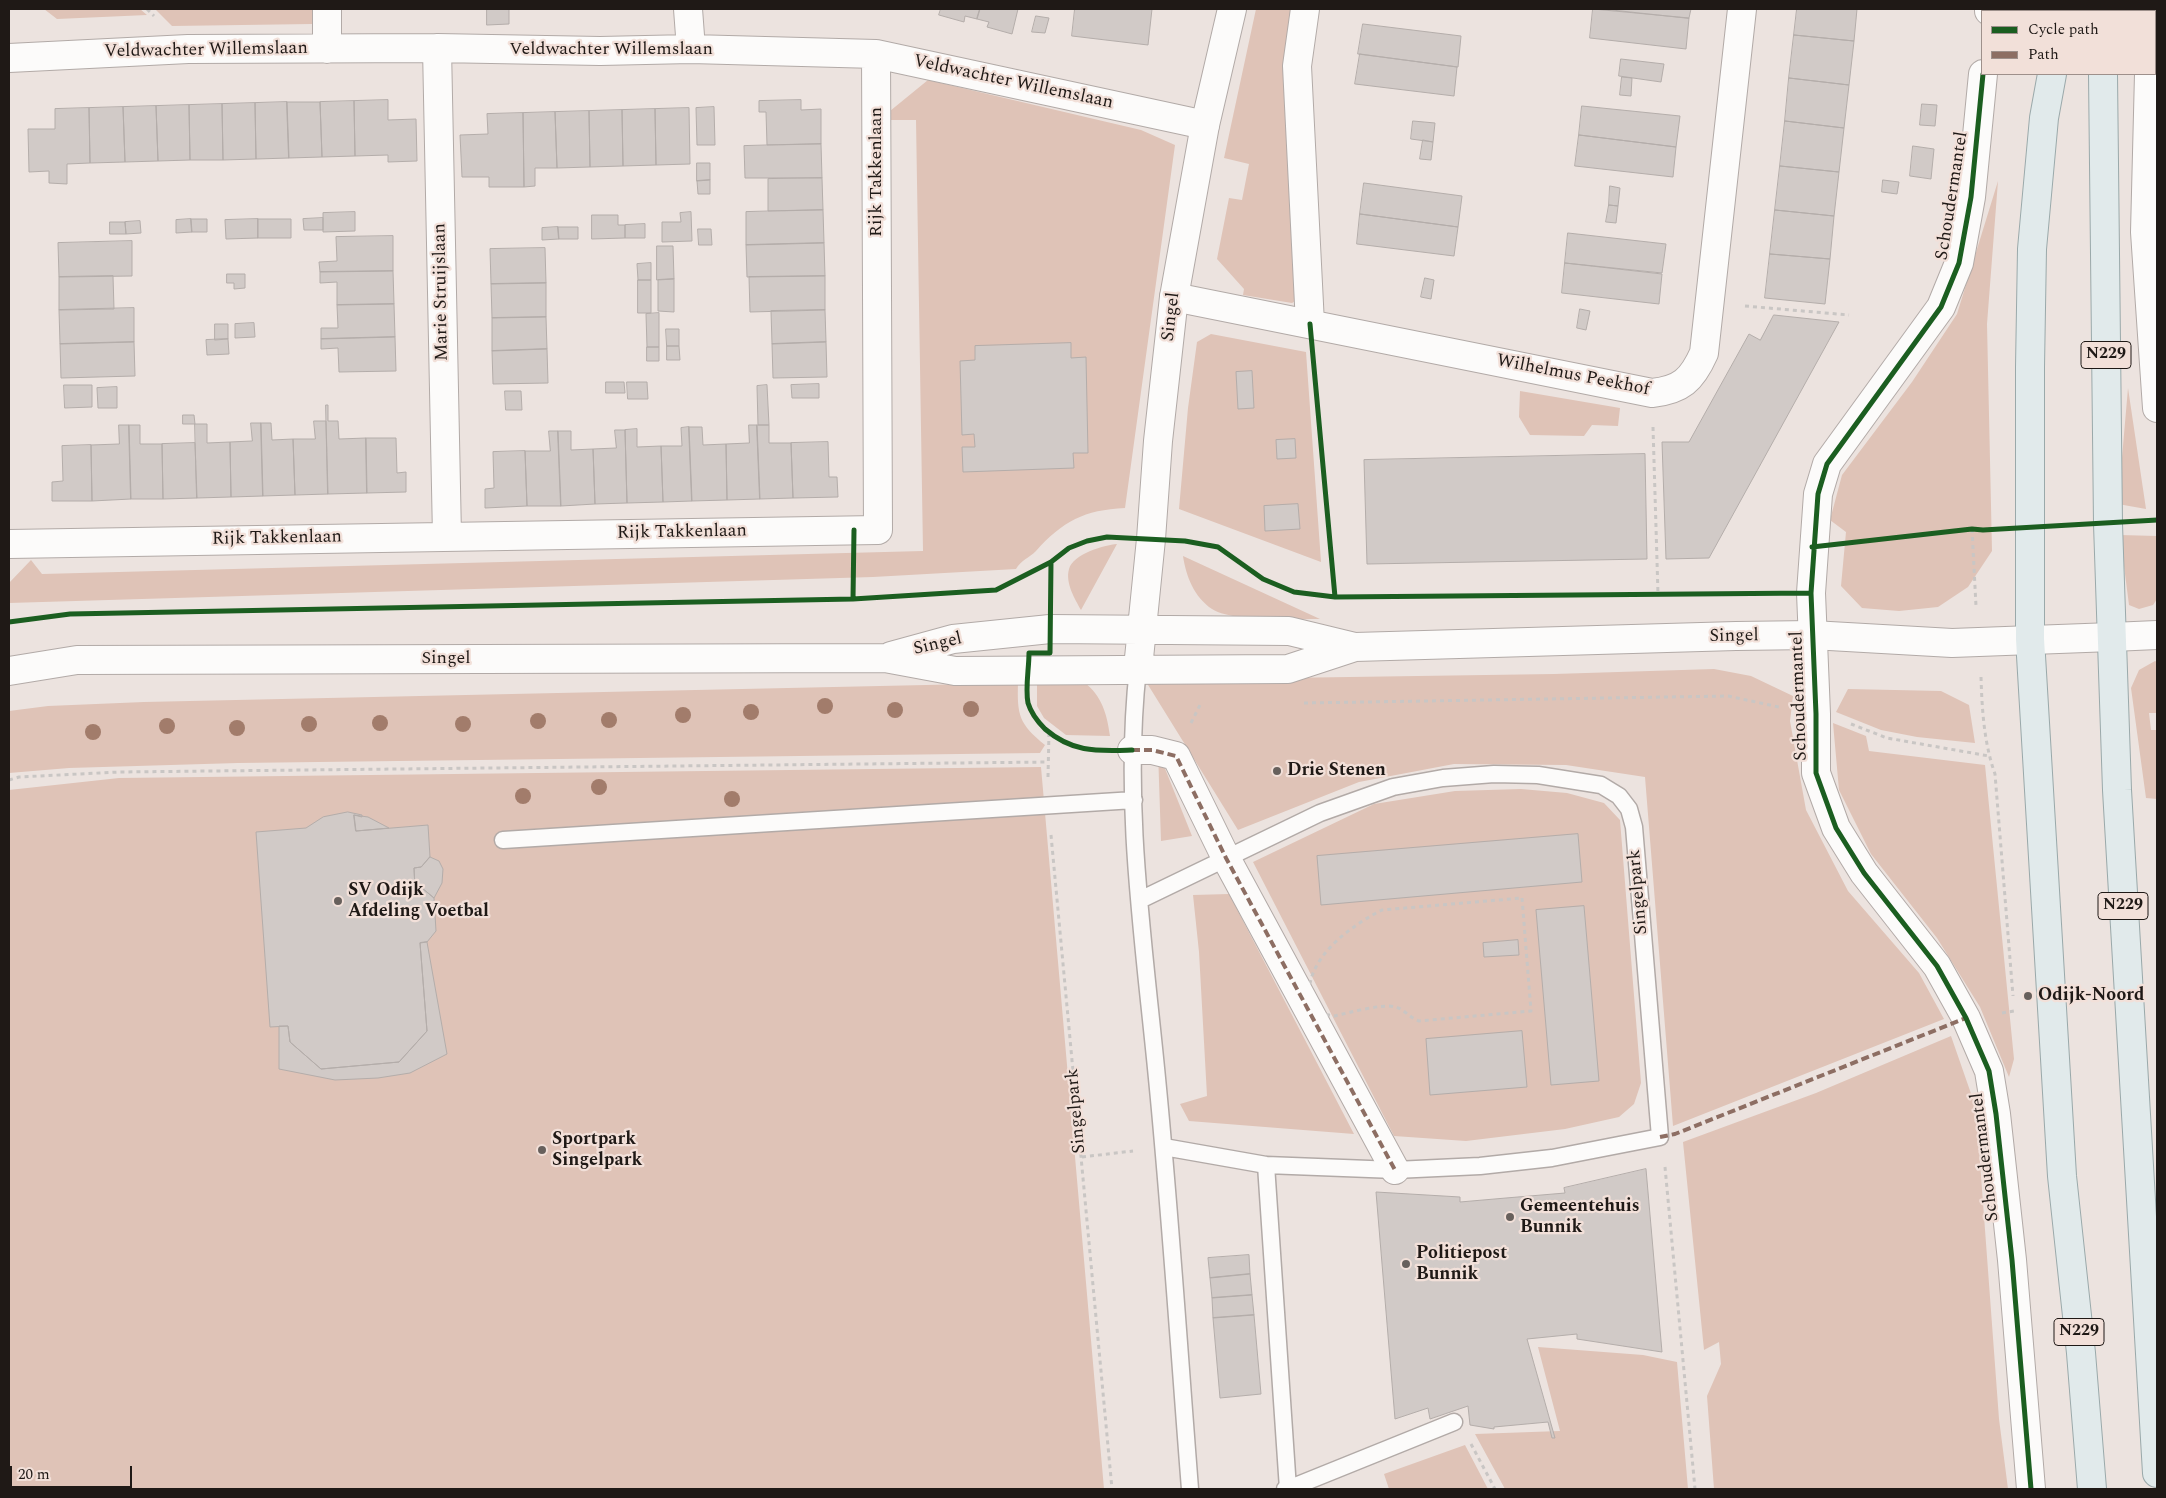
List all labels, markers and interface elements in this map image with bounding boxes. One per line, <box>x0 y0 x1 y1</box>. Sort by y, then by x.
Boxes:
legend <box>1981 10 2156 75</box>
text: Cycle path <box>2028 18 2099 41</box>
street label: Veldwachter Willemslaan <box>104 38 308 64</box>
street label: Veldwachter Willemslaan <box>509 39 713 61</box>
text: Path <box>2028 43 2059 66</box>
street label: Veldwachter Willemslaan <box>911 51 1115 115</box>
street label: Rijk Takkenlaan <box>866 107 888 237</box>
street label: Schoudermantel <box>1932 130 1974 262</box>
street label: Marie Struijslaan <box>430 223 454 361</box>
street label: Singel <box>1158 291 1186 343</box>
road number: N229 <box>2081 342 2131 368</box>
street label: Wilhelmus Peekhof <box>1495 351 1651 401</box>
street label: Rijk Takkenlaan <box>617 521 747 545</box>
street label: Rijk Takkenlaan <box>212 527 342 551</box>
street label: Singel <box>1709 626 1759 648</box>
street label: Singel <box>912 629 964 661</box>
street label: Schoudermantel <box>1787 631 1813 761</box>
street label: Singel <box>421 648 471 670</box>
place label: Drie Stenen <box>1287 760 1386 782</box>
marker: Drie Stenen <box>1271 765 1283 777</box>
street label: Singelpark <box>1625 848 1653 936</box>
place label: SV Odijk Afdeling Voetbal <box>348 880 489 922</box>
road number: N229 <box>2098 892 2148 919</box>
marker: SV Odijk Afdeling Voetbal <box>332 895 344 907</box>
place label: Odijk-Noord <box>2038 985 2144 1007</box>
marker: Odijk-Noord <box>2022 990 2034 1002</box>
street label: Singelpark <box>1063 1067 1091 1155</box>
street label: Schoudermantel <box>1967 1091 2005 1223</box>
place label: Sportpark Singelpark <box>552 1129 642 1172</box>
marker: Sportpark Singelpark <box>536 1144 548 1156</box>
place label: Gemeentehuis Bunnik <box>1520 1196 1640 1238</box>
marker: Gemeentehuis Bunnik <box>1504 1211 1516 1223</box>
place label: Politiepost Bunnik <box>1416 1243 1507 1286</box>
marker: Politiepost Bunnik <box>1400 1258 1412 1270</box>
road number: N229 <box>2054 1318 2104 1345</box>
scale bar <box>12 1456 135 1488</box>
text: 20 m <box>18 1463 50 1486</box>

